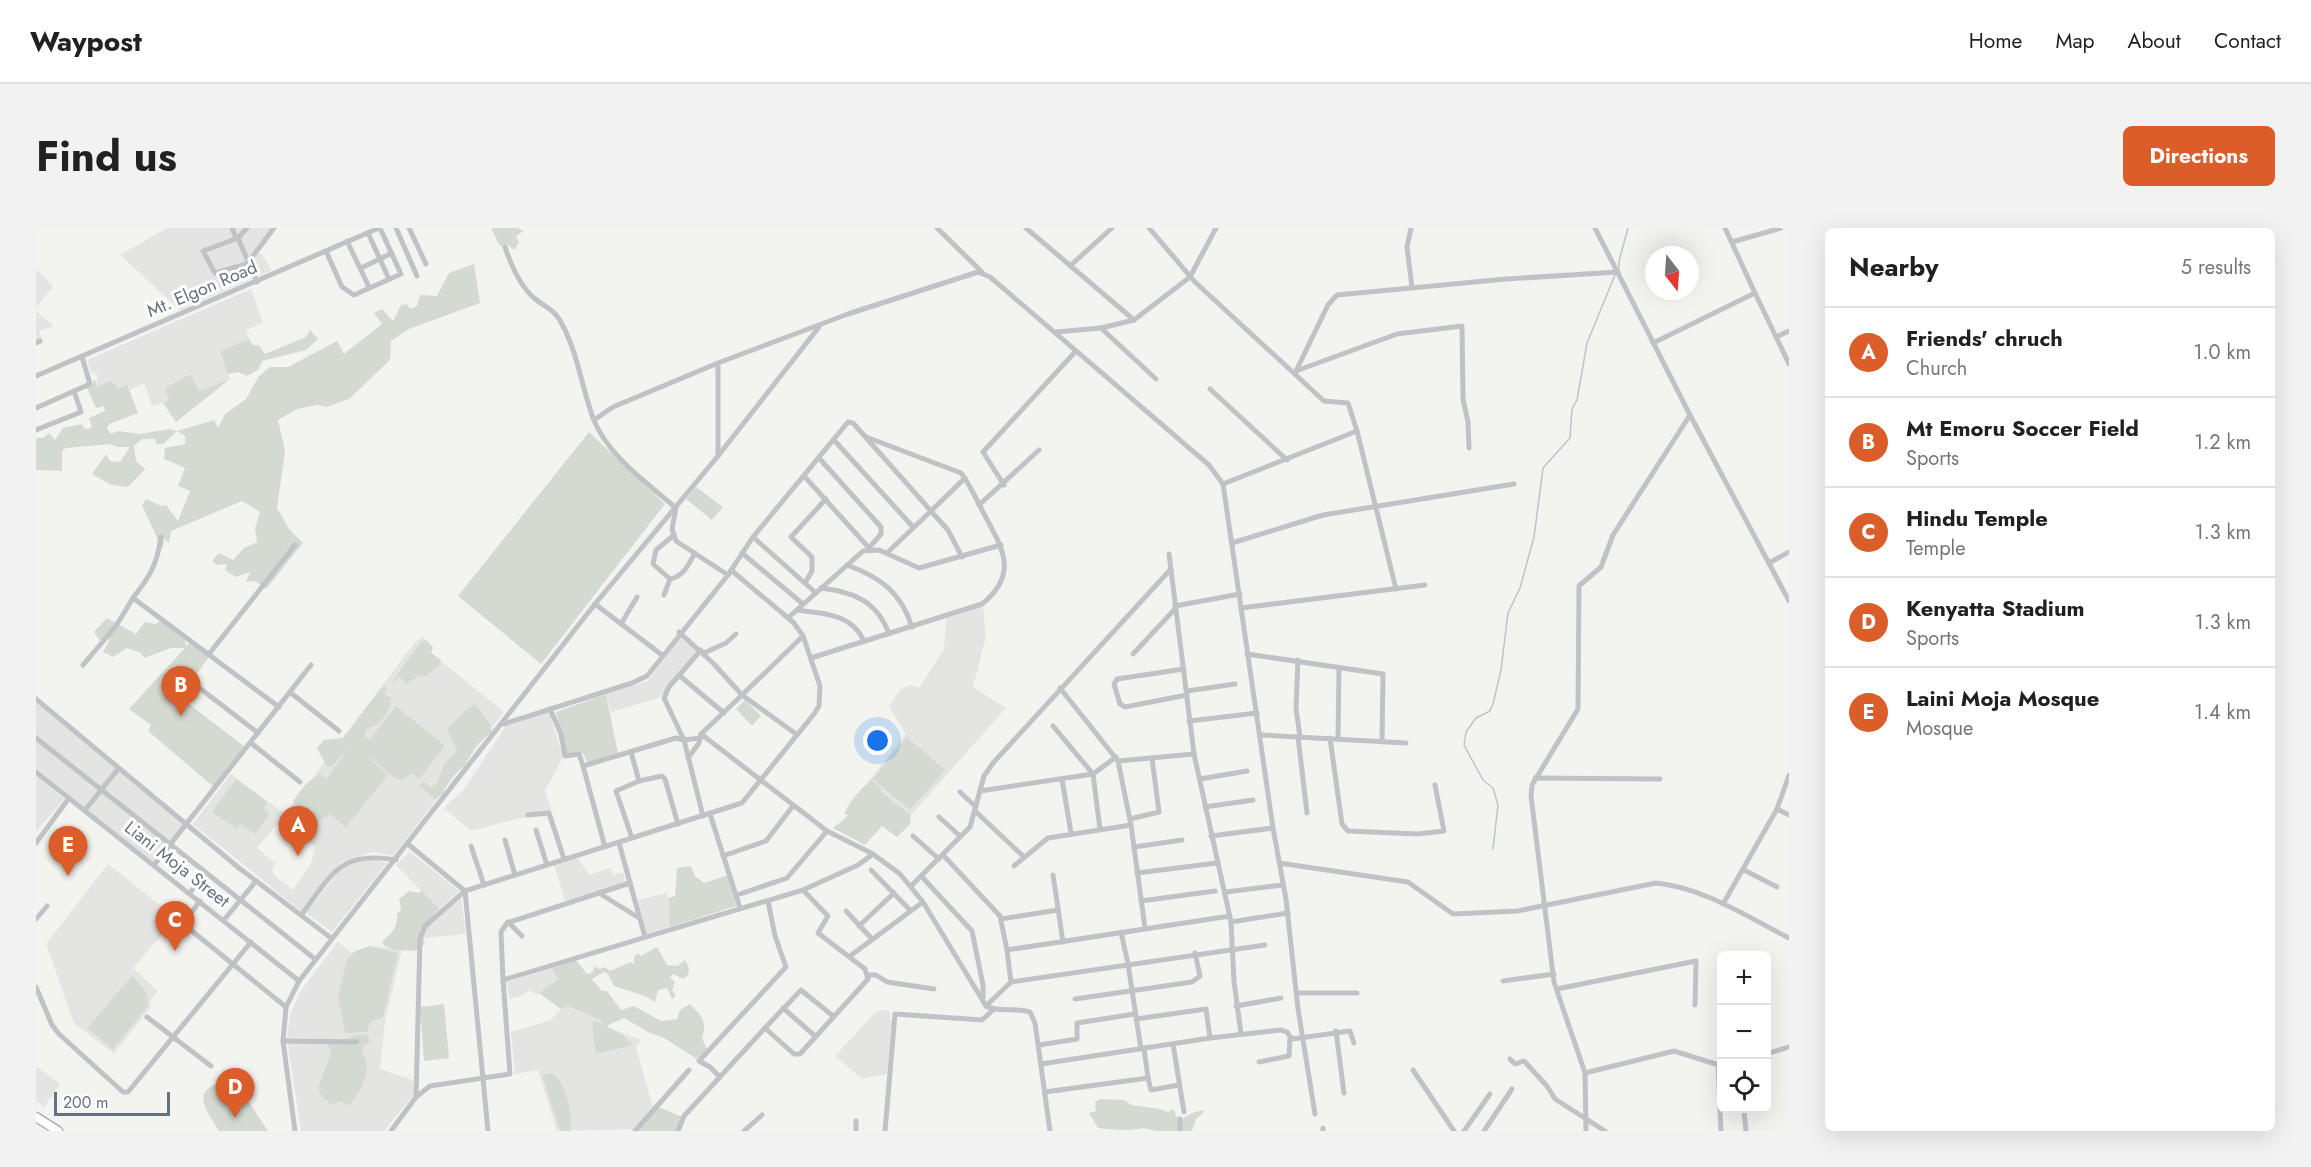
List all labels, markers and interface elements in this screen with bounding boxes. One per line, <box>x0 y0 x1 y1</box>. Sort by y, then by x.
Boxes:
text: Waypost <box>30 21 142 62</box>
text: Home <box>1969 26 2022 56</box>
text: Map <box>2055 26 2095 56</box>
text: About <box>2128 26 2181 56</box>
text: Contact <box>2214 26 2281 56</box>
text: Find us <box>36 126 177 187</box>
button: Directions <box>2123 126 2275 186</box>
north arrow <box>1645 246 1699 300</box>
text: Nearby <box>1849 248 1938 286</box>
text: 5 results <box>2181 253 2251 282</box>
street label: Mt. Elgon Road <box>143 254 261 324</box>
text: Friends' chruch <box>1906 322 2063 354</box>
text: A <box>1861 338 1876 367</box>
text: 1.0 km <box>2194 338 2251 367</box>
text: Church <box>1906 354 1967 383</box>
text: Mt Emoru Soccer Field <box>1906 412 2139 444</box>
text: B <box>1862 428 1875 457</box>
text: 1.2 km <box>2194 428 2251 457</box>
text: Sports <box>1906 444 1959 473</box>
text: Hindu Temple <box>1906 502 2048 534</box>
text: C <box>1861 518 1876 547</box>
text: 1.3 km <box>2195 518 2251 547</box>
text: Temple <box>1906 534 1966 563</box>
text: Kenyatta Stadium <box>1906 592 2085 624</box>
text: D <box>1861 608 1876 637</box>
text: 1.3 km <box>2195 608 2251 637</box>
text: Sports <box>1906 624 1959 653</box>
pin: B <box>162 666 200 716</box>
text: Laini Moja Mosque <box>1906 682 2099 714</box>
text: E <box>1862 698 1875 727</box>
text: 1.4 km <box>2194 698 2251 727</box>
text: Mosque <box>1906 714 1973 743</box>
your location <box>863 726 892 755</box>
pin: A <box>278 806 318 856</box>
street label: Liani Moja Street <box>119 815 236 914</box>
pin: E <box>48 826 87 876</box>
pin: C <box>156 902 194 951</box>
map controls <box>1717 951 1771 1113</box>
button: + <box>1717 951 1771 1005</box>
button: − <box>1717 1005 1771 1059</box>
button: locate <box>1717 1059 1771 1113</box>
pin: D <box>216 1068 254 1118</box>
scale bar <box>54 1089 170 1116</box>
text: 200 m <box>63 1091 109 1114</box>

